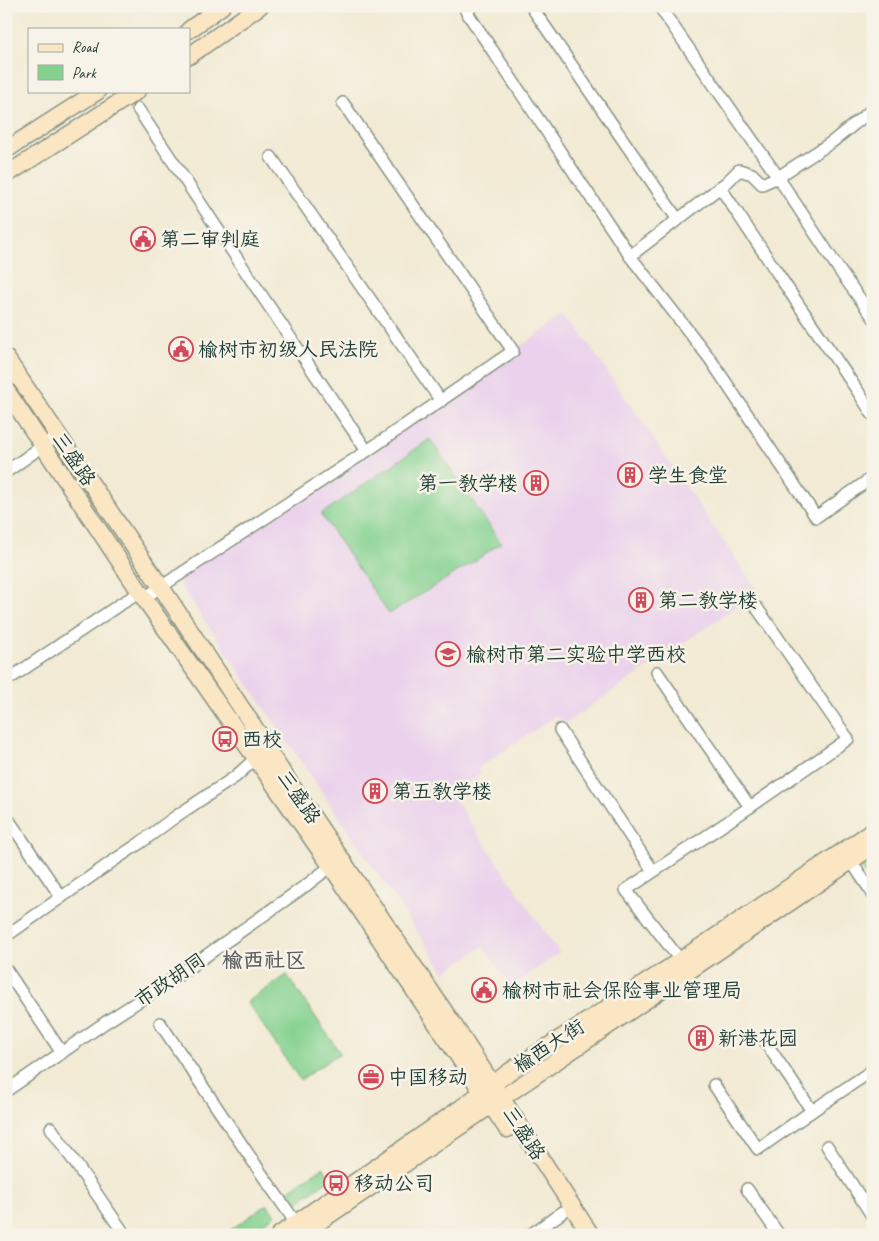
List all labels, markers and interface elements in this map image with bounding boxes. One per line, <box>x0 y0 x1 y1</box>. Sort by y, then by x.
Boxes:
legend <box>28 28 190 92</box>
text: Road <box>72 38 99 57</box>
text: Park <box>72 64 97 83</box>
public building icon: 第二审判庭 <box>130 226 156 252</box>
place label: 第二审判庭 <box>160 227 260 252</box>
public building icon: 榆树市初级人民法院 <box>168 336 194 362</box>
place label: 榆树市初级人民法院 <box>198 337 378 362</box>
street label: 三盛路 <box>47 427 102 492</box>
building icon: 学生食堂 <box>617 462 643 488</box>
place label: 学生食堂 <box>648 463 728 488</box>
building icon: 第一教学楼 <box>523 470 549 496</box>
place label: 第一教学楼 <box>418 471 518 496</box>
building icon: 第二教学楼 <box>628 587 654 613</box>
place label: 第二教学楼 <box>658 588 758 613</box>
school or university icon: 榆树市第二实验中学西校 <box>435 641 461 667</box>
place label: 榆树市第二实验中学西校 <box>466 642 686 667</box>
bus stop icon: 西校 <box>212 726 238 752</box>
place label: 西校 <box>242 727 282 752</box>
street label: 三盛路 <box>272 765 327 830</box>
building icon: 第五教学楼 <box>362 778 388 804</box>
place label: 第五教学楼 <box>392 779 492 804</box>
street label: 市政胡同 <box>130 947 210 1013</box>
district label: 榆西社区 <box>222 947 306 973</box>
public building icon: 榆树市社会保险事业管理局 <box>471 977 497 1003</box>
place label: 榆树市社会保险事业管理局 <box>502 978 742 1003</box>
street label: 榆西大街 <box>509 1014 589 1078</box>
building icon: 新港花园 <box>688 1025 714 1051</box>
place label: 新港花园 <box>718 1026 798 1051</box>
office icon: 中国移动 <box>358 1064 384 1090</box>
place label: 中国移动 <box>388 1065 468 1090</box>
street label: 三盛路 <box>497 1101 551 1166</box>
bus stop icon: 移动公司 <box>323 1170 349 1196</box>
place label: 移动公司 <box>354 1171 434 1196</box>

